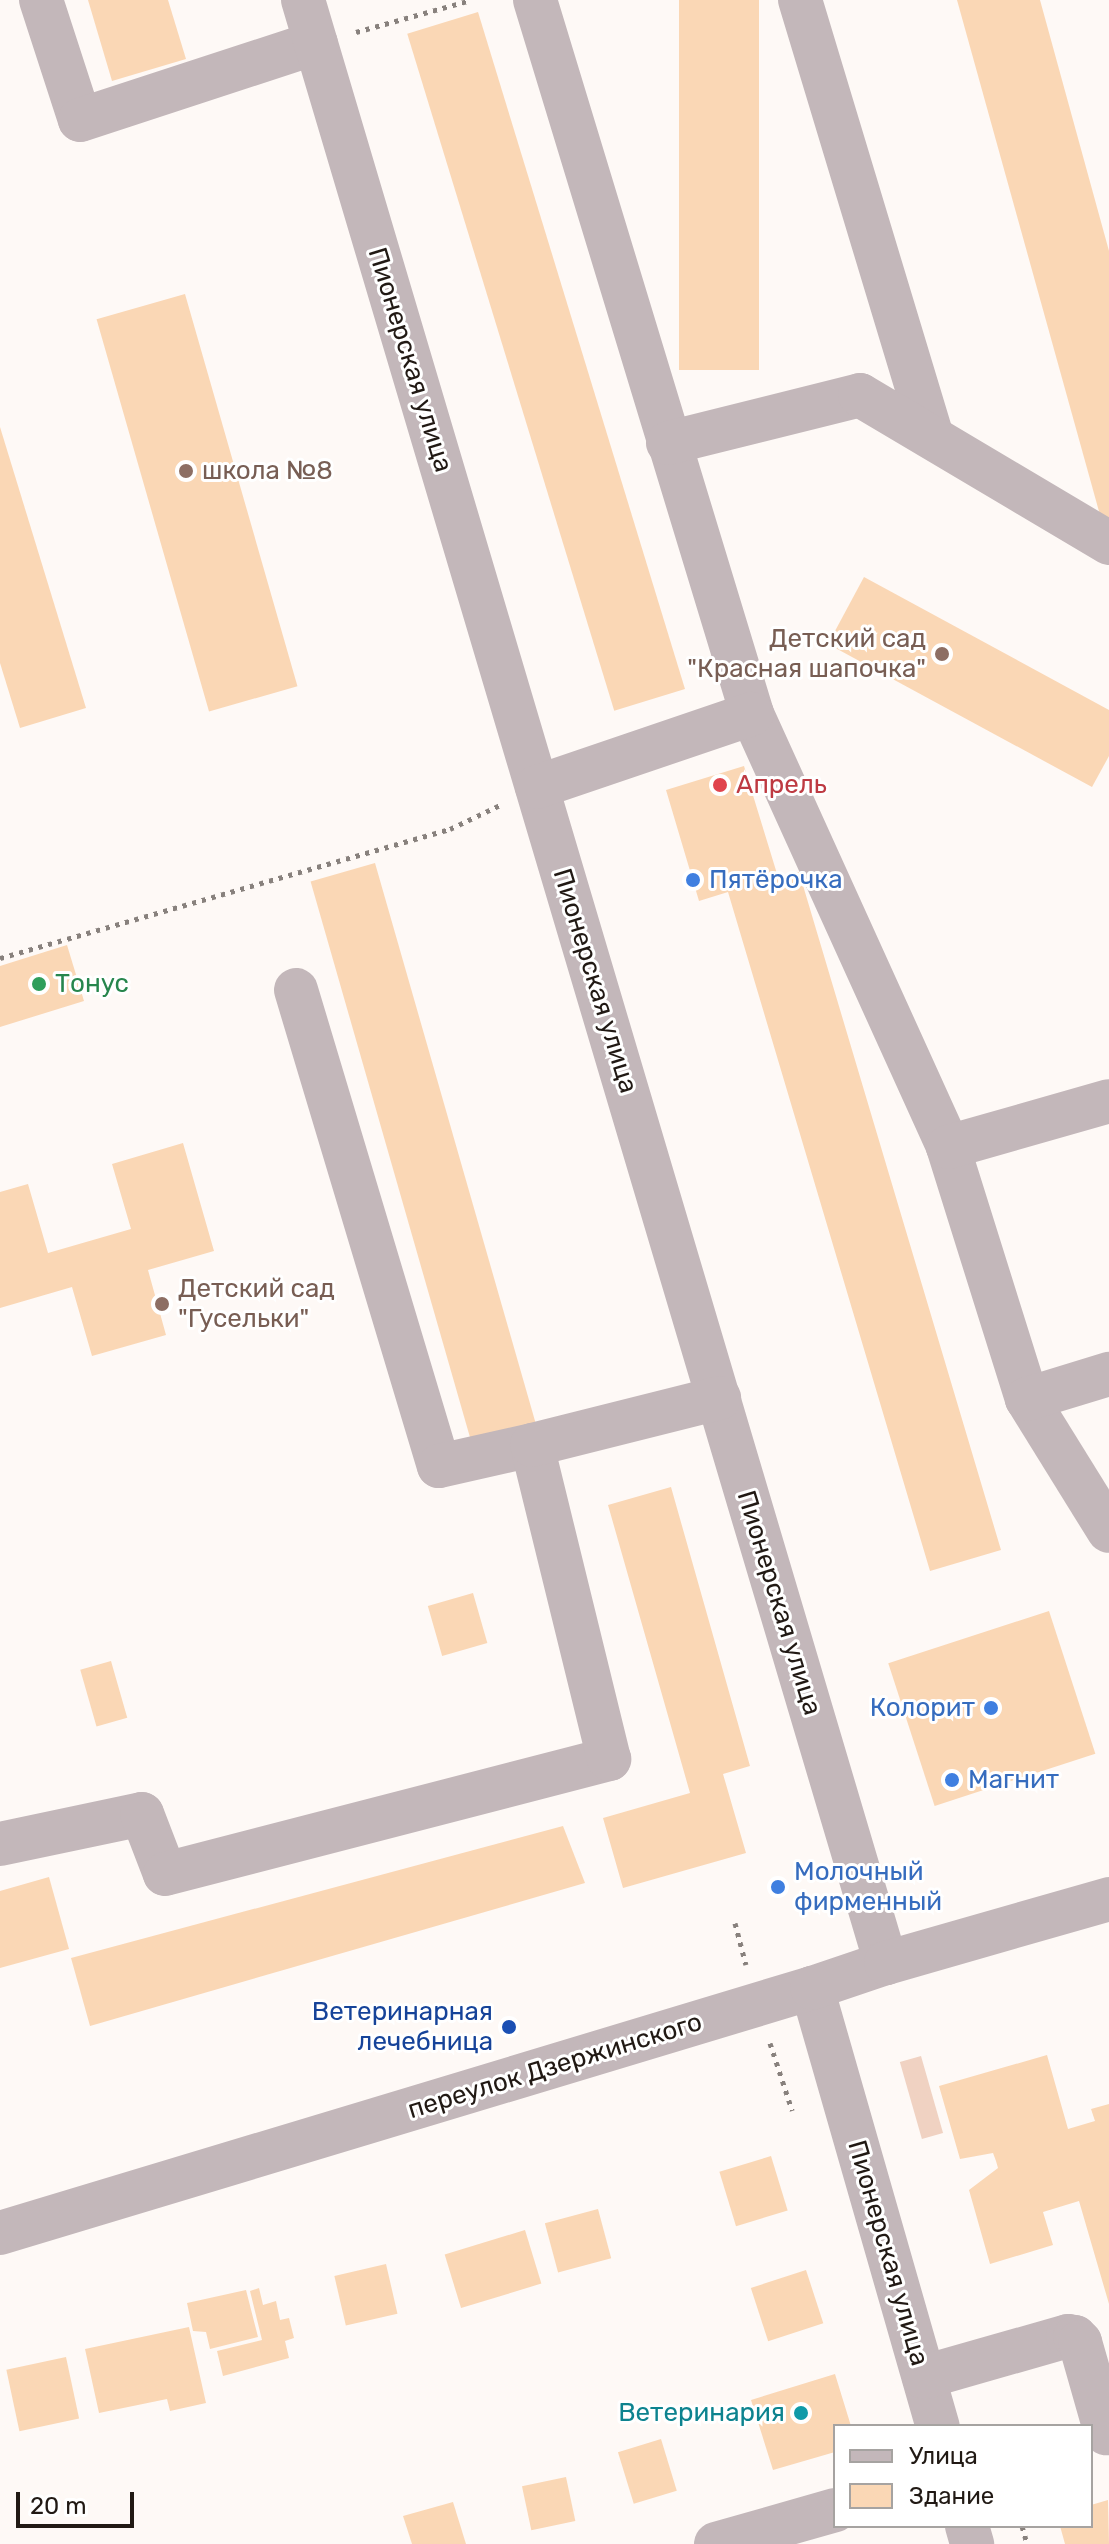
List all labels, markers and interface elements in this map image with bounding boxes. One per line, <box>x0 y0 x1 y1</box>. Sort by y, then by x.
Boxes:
street label: Пионерская улица <box>361 244 459 476</box>
place label: школа №8 <box>202 455 333 487</box>
marker: школа №8 <box>177 462 195 480</box>
place label: Детский сад "Красная шапочка" <box>687 623 926 684</box>
marker: Детский сад "Красная шапочка" <box>933 645 951 663</box>
place label: Апрель <box>736 769 827 801</box>
marker: Апрель <box>711 776 729 794</box>
place label: Пятёрочка <box>709 864 843 896</box>
street label: Пионерская улица <box>546 865 644 1097</box>
marker: Пятёрочка <box>684 871 702 889</box>
place label: Тонус <box>55 968 129 1000</box>
marker: Тонус <box>30 975 48 993</box>
place label: Детский сад "Гусельки" <box>178 1273 335 1334</box>
marker: Детский сад "Гусельки" <box>153 1295 171 1313</box>
street label: Пионерская улица <box>730 1487 828 1719</box>
place label: Колорит <box>870 1692 975 1724</box>
marker: Колорит <box>982 1699 1000 1717</box>
place label: Магнит <box>968 1764 1059 1796</box>
marker: Магнит <box>943 1771 961 1789</box>
place label: Молочный фирменный <box>794 1856 942 1918</box>
marker: Молочный фирменный <box>769 1878 787 1896</box>
place label: Ветеринарная лечебница <box>312 1996 493 2058</box>
street label: переулок Дзержинского <box>404 2006 706 2126</box>
marker: Ветеринарная лечебница <box>500 2018 518 2036</box>
street label: Пионерская улица <box>841 2137 935 2369</box>
place label: Ветеринария <box>618 2397 785 2429</box>
marker: Ветеринария <box>792 2404 810 2422</box>
legend <box>833 2424 1093 2528</box>
text: Улица <box>909 2442 978 2470</box>
scale bar <box>20 2476 138 2526</box>
text: Здание <box>909 2482 994 2510</box>
text: 20 m <box>30 2492 87 2520</box>

